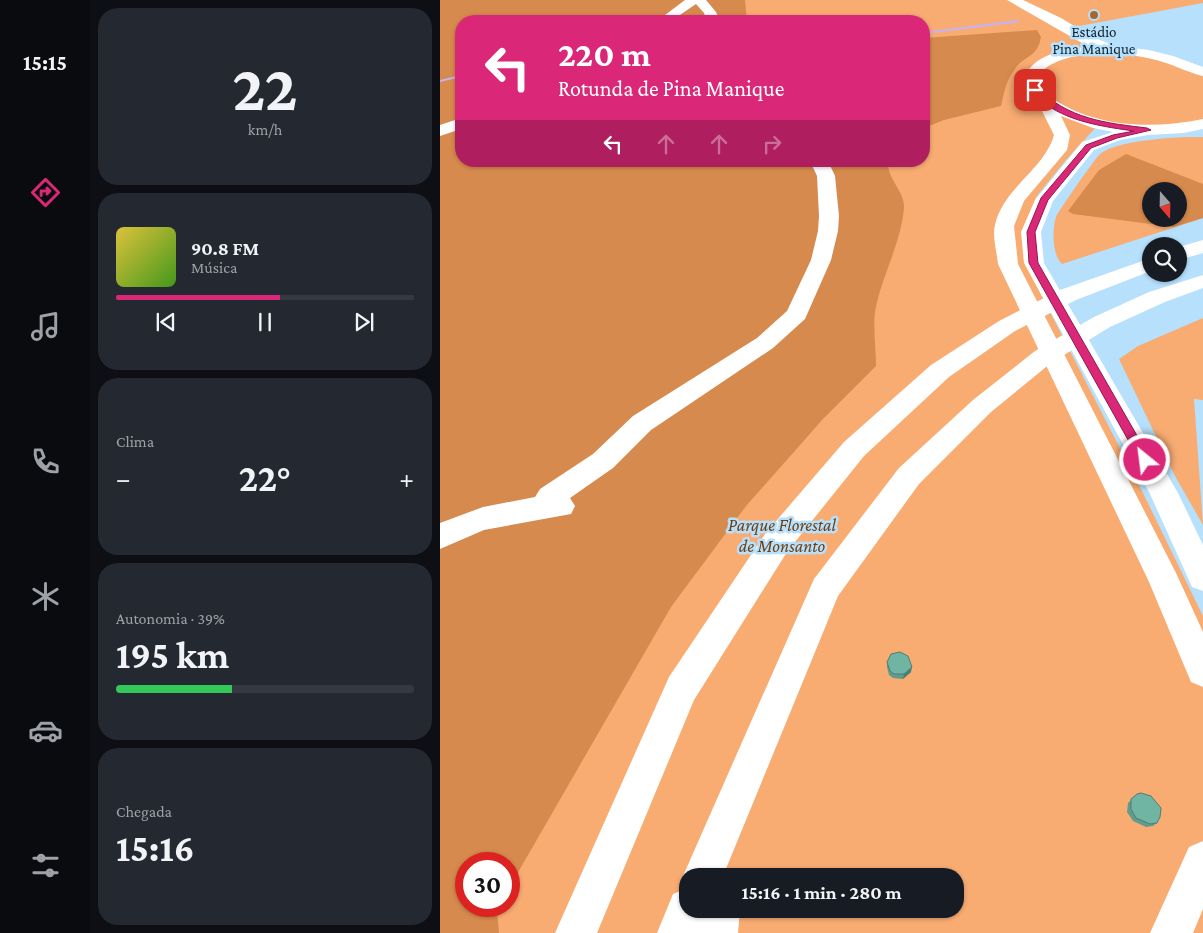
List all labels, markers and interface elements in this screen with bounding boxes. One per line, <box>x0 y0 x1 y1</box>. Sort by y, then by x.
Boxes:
marker: Estádio Pina Manique <box>1088 9 1100 21</box>
place label: Estádio Pina Manique <box>1053 24 1136 58</box>
icon: left <box>475 35 540 100</box>
text: 220 m <box>558 35 651 74</box>
text: 15:15 <box>23 50 67 75</box>
text: 22 <box>232 52 298 124</box>
pin <box>1014 69 1056 111</box>
text: Rotunda de Pina Manique <box>558 76 784 101</box>
icon: arrive <box>1021 76 1049 104</box>
text: km/h <box>248 121 282 138</box>
icon: left <box>599 130 627 158</box>
icon: ahead <box>652 130 680 158</box>
icon: ahead <box>705 130 733 158</box>
icon: right <box>758 130 786 158</box>
icon: directions <box>28 175 63 210</box>
north arrow <box>1142 182 1188 228</box>
map controls <box>1142 182 1187 282</box>
button: search <box>1142 237 1187 282</box>
text: 90.8 FM <box>191 238 259 259</box>
text: Música <box>191 259 237 276</box>
icon: previous <box>152 308 180 336</box>
icon: pause <box>251 308 279 336</box>
icon: next <box>350 308 378 336</box>
icon: music <box>28 309 63 344</box>
text: Clima <box>116 433 154 450</box>
position arrow <box>1118 433 1170 485</box>
icon: phone <box>28 444 63 479</box>
text: 22° <box>239 457 291 499</box>
text: − <box>116 463 131 494</box>
text: + <box>399 463 414 494</box>
park label: Parque Florestal de Monsanto <box>728 515 837 556</box>
icon: climate <box>28 579 63 614</box>
text: Autonomia · 39% <box>116 610 225 627</box>
text: 195 km <box>116 634 229 676</box>
icon: car <box>28 713 63 748</box>
text: Chegada <box>116 803 172 820</box>
text: 15:16 <box>116 827 194 869</box>
icon: filters <box>28 848 63 883</box>
speed limit sign: 30 <box>455 852 520 917</box>
text: 15:16 · 1 min · 280 m <box>741 882 902 903</box>

